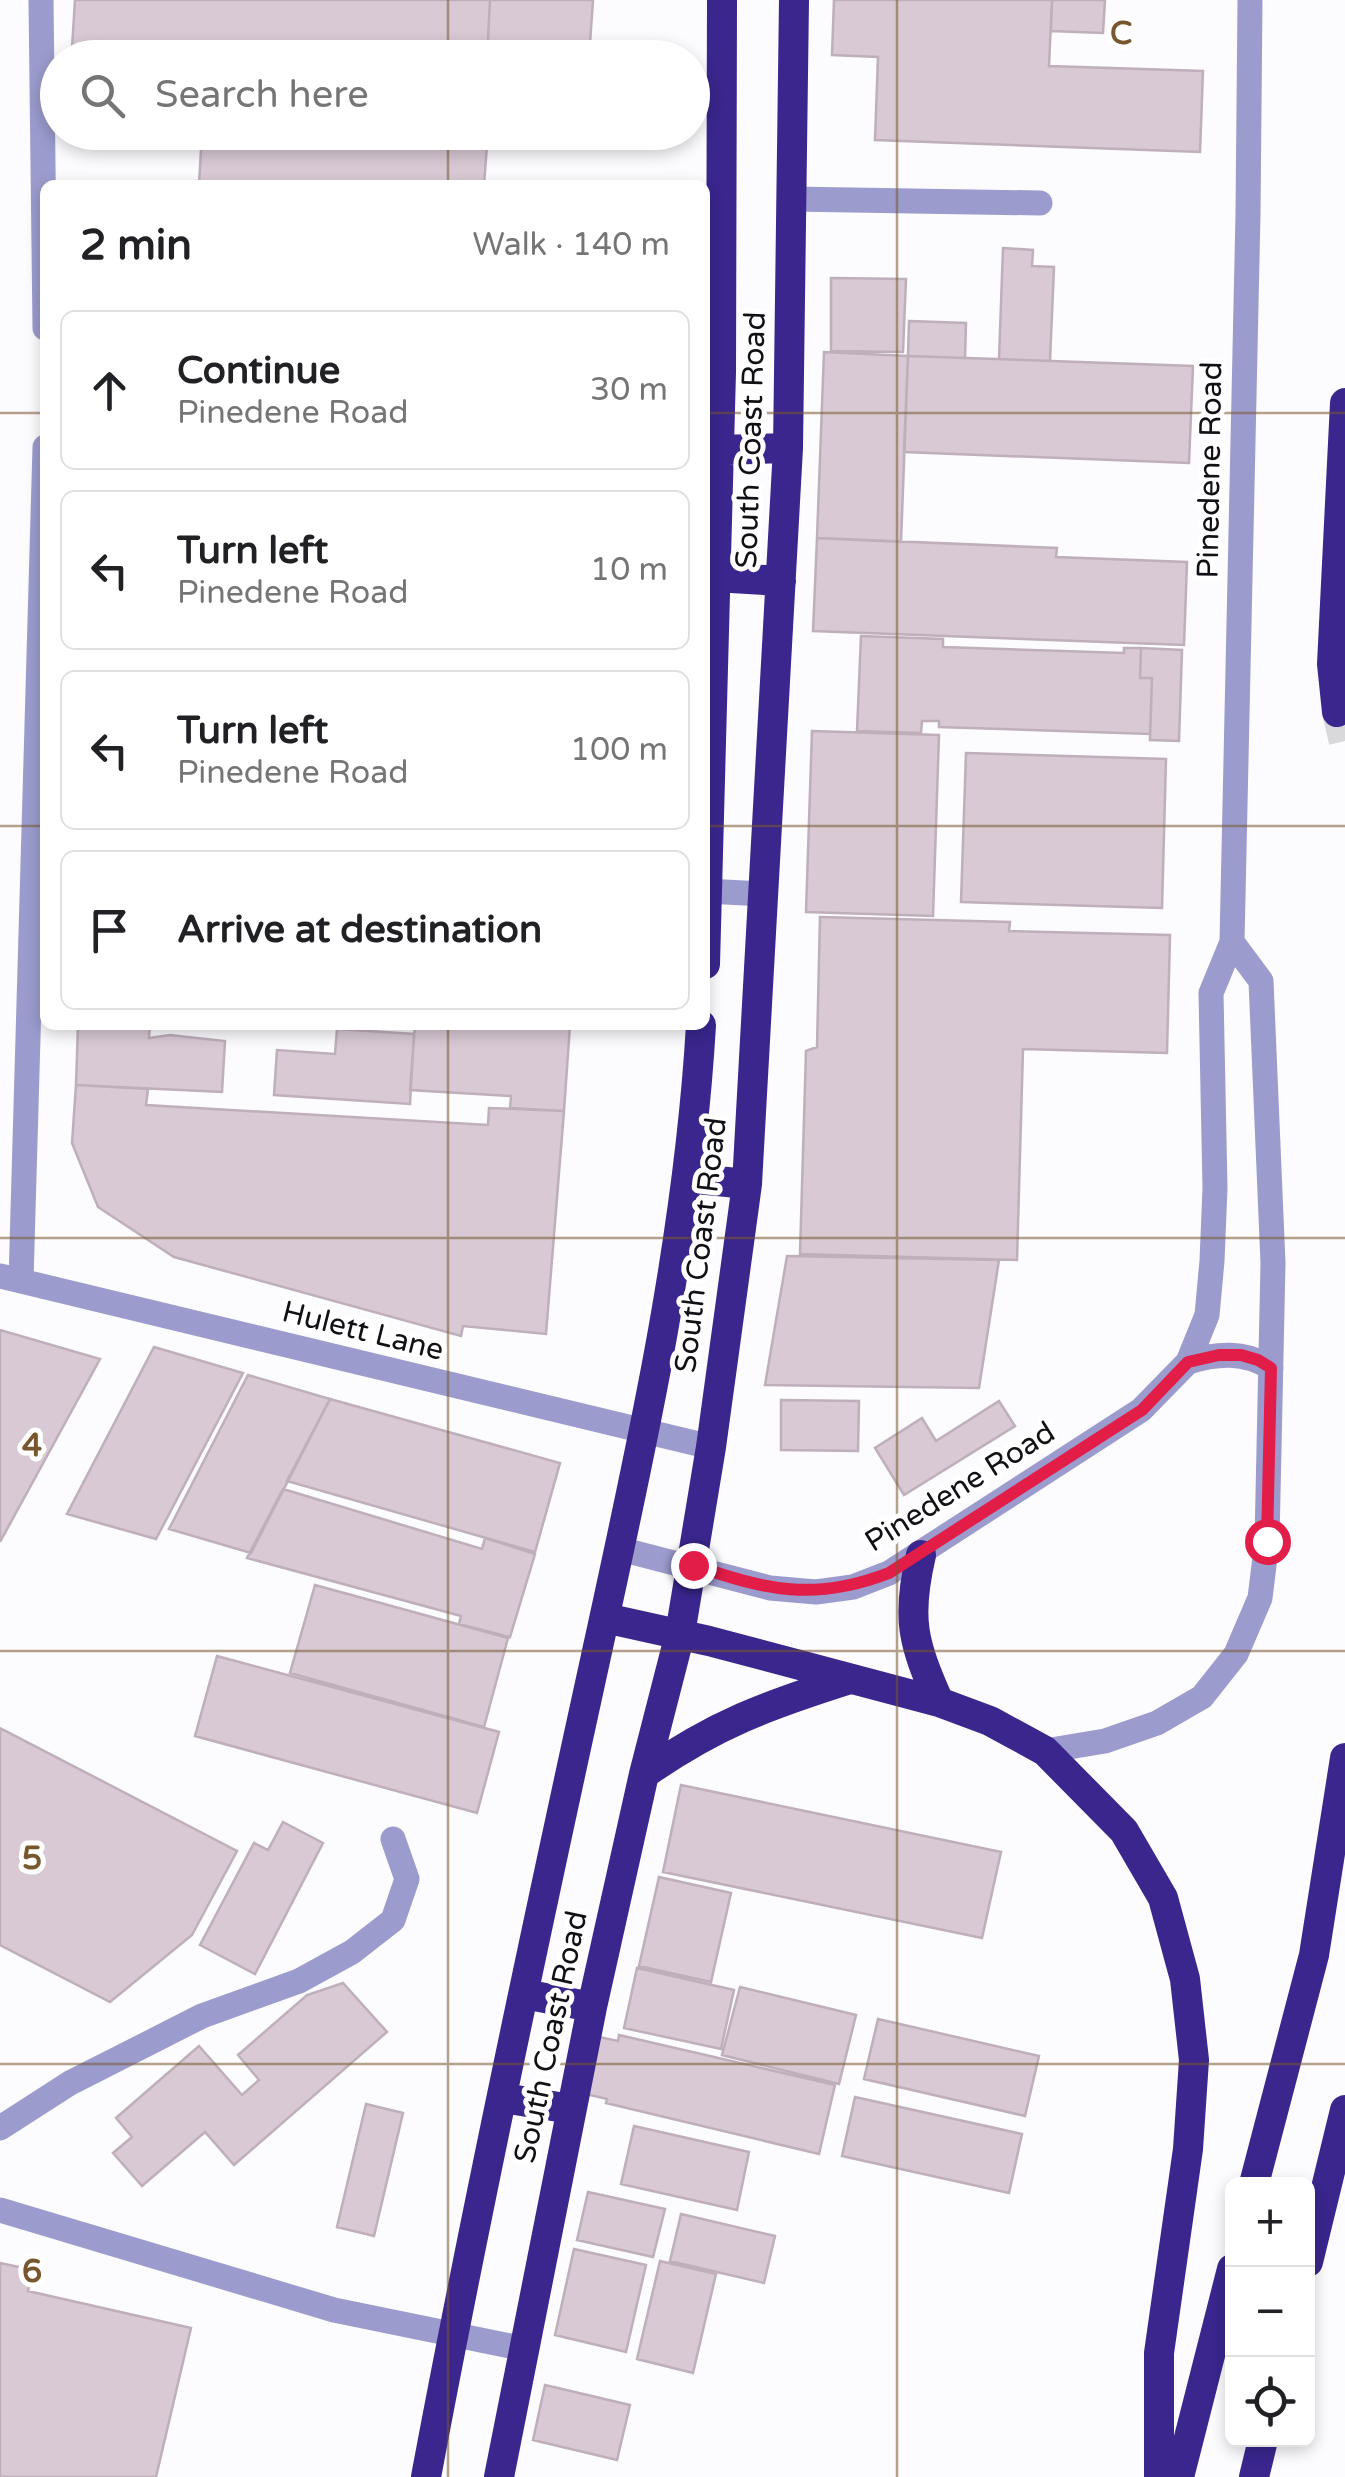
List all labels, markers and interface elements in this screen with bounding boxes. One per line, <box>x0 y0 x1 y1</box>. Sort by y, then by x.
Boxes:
text: C <box>1110 15 1132 53</box>
search box <box>40 40 710 150</box>
icon: search <box>75 68 130 123</box>
text: Search here <box>155 72 369 118</box>
text: 2 min <box>80 220 192 271</box>
text: Walk · 140 m <box>473 226 670 264</box>
street label: South Coast Road <box>728 311 774 569</box>
text: Continue <box>177 348 340 394</box>
street label: Pinedene Road <box>1190 361 1230 579</box>
icon: ahead <box>82 363 137 418</box>
text: 30 m <box>590 371 668 409</box>
text: Pinedene Road <box>177 394 408 432</box>
text: Turn left <box>177 528 328 574</box>
icon: left <box>82 543 137 598</box>
text: 10 m <box>590 551 668 589</box>
text: Pinedene Road <box>177 574 408 612</box>
text: Turn left <box>177 708 328 754</box>
icon: left <box>82 723 137 778</box>
text: 100 m <box>570 731 668 769</box>
text: Pinedene Road <box>177 754 408 792</box>
icon: arrive <box>82 903 137 958</box>
text: Arrive at destination <box>177 907 542 953</box>
street label: South Coast Road <box>667 1115 735 1375</box>
street label: Hulett Lane <box>278 1293 448 1369</box>
street label: Pinedene Road <box>858 1414 1062 1560</box>
text: 4 <box>22 1427 42 1465</box>
route start <box>1245 1519 1291 1565</box>
route end <box>671 1543 717 1589</box>
text: 5 <box>22 1840 42 1878</box>
street label: South Coast Road <box>506 1907 596 2167</box>
map controls <box>1225 2177 1315 2447</box>
button: + <box>1225 2177 1315 2267</box>
text: 6 <box>22 2253 42 2291</box>
button: − <box>1225 2267 1315 2357</box>
button: locate <box>1225 2357 1315 2447</box>

